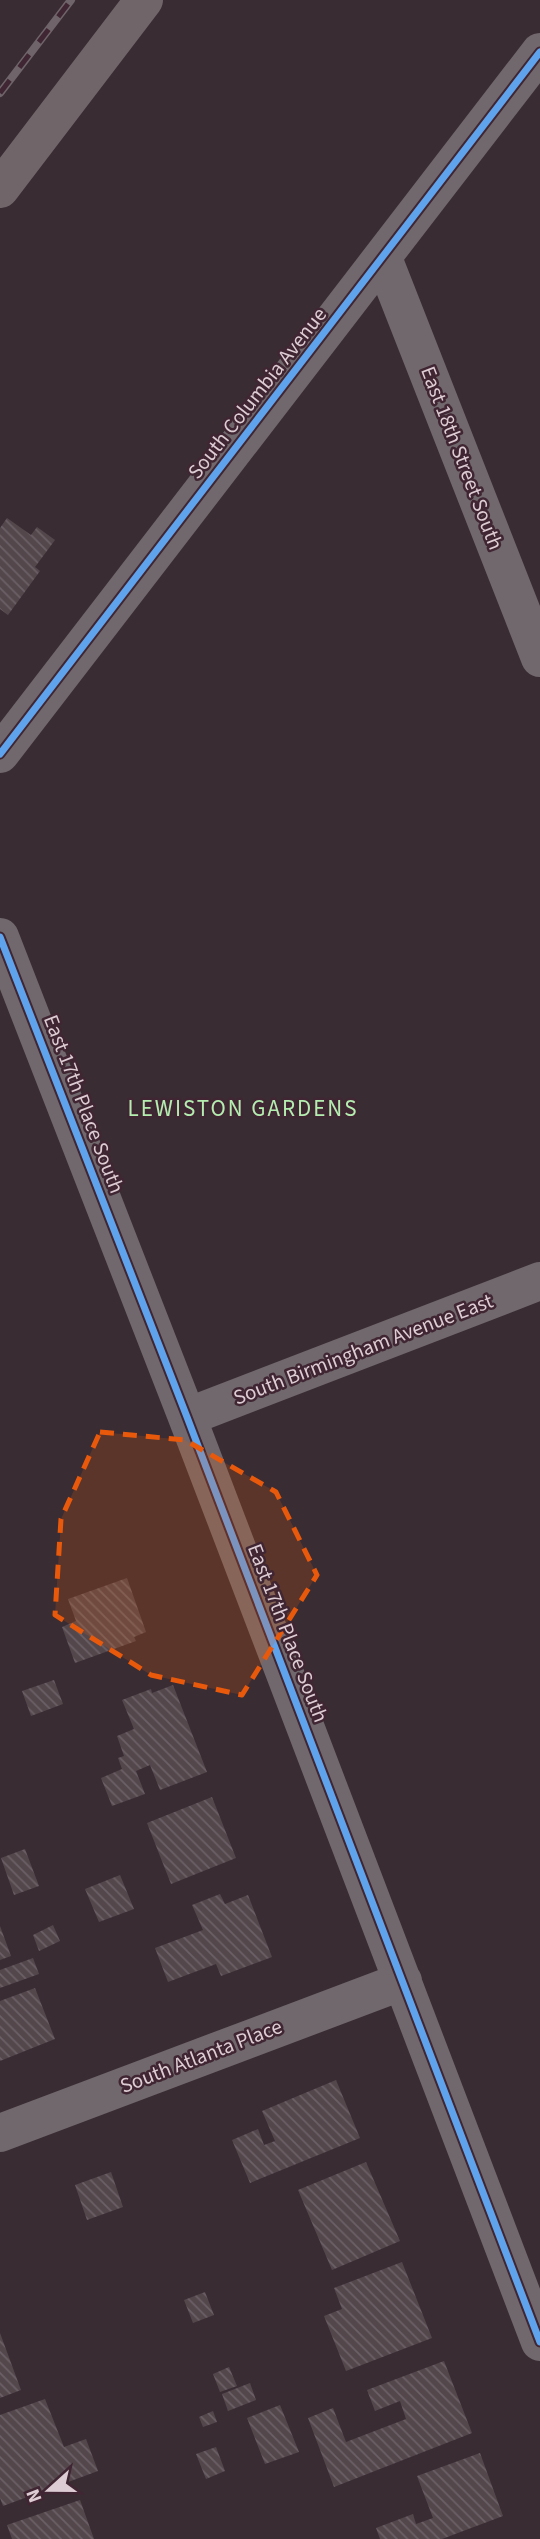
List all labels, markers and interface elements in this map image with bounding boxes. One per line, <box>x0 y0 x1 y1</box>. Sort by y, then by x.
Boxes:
street label: South Columbia Avenue <box>180 301 334 485</box>
street label: East 18th Street South <box>413 362 511 554</box>
street label: East 17th Place South <box>36 1010 132 1198</box>
district label: LEWISTON GARDENS <box>128 1092 358 1125</box>
street label: South Birmingham Avenue East <box>229 1286 497 1412</box>
street label: East 17th Place South <box>240 1539 336 1727</box>
street label: South Atlanta Place <box>116 2011 286 2101</box>
north arrow <box>14 2455 84 2525</box>
text: N <box>20 2485 49 2506</box>

